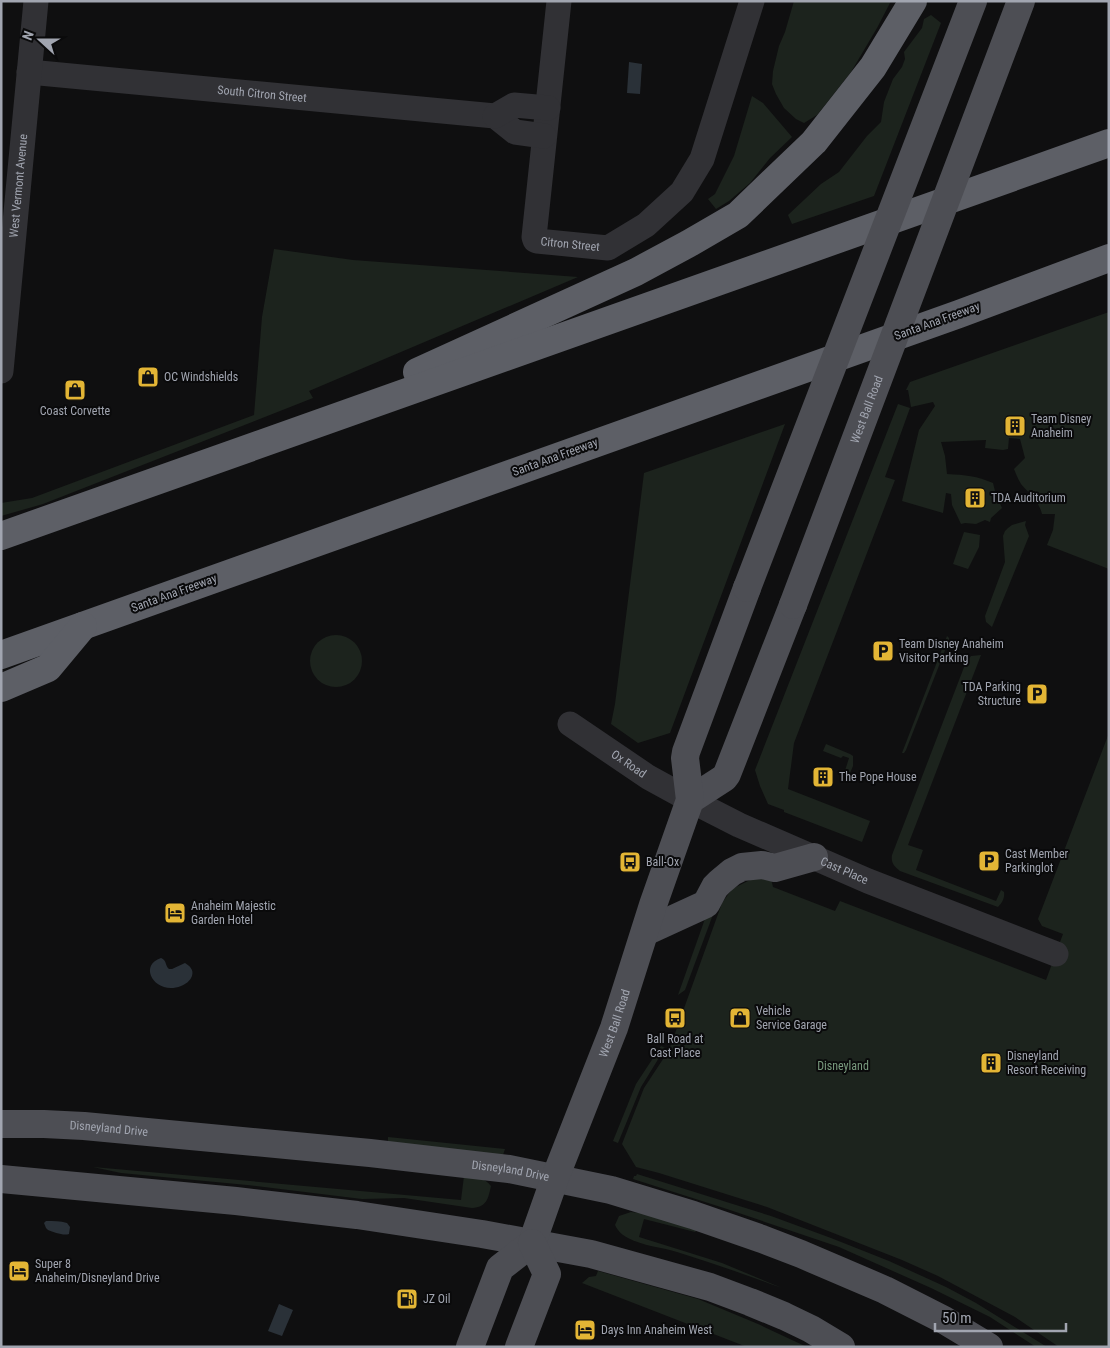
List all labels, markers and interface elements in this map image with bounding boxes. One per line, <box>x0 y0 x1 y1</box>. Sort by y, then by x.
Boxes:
north arrow <box>15 15 65 65</box>
text: N <box>19 28 37 42</box>
street label: South Citron Street <box>217 83 308 105</box>
street label: West Vermont Avenue <box>7 133 30 238</box>
street label: Citron Street <box>540 234 601 254</box>
street label: Santa Ana Freeway <box>892 299 982 343</box>
shop icon: OC Windshields <box>136 365 160 389</box>
place label: OC Windshields <box>164 370 238 384</box>
street label: West Ball Road <box>848 374 886 445</box>
shop icon: Coast Corvette <box>63 378 87 402</box>
place label: Coast Corvette <box>40 404 111 418</box>
place label: Team Disney Anaheim <box>1031 412 1091 440</box>
building icon: Team Disney Anaheim <box>1003 414 1027 438</box>
street label: Santa Ana Freeway <box>510 435 600 479</box>
building icon: TDA Auditorium <box>963 486 987 510</box>
place label: TDA Auditorium <box>991 491 1066 505</box>
street label: Santa Ana Freeway <box>129 571 219 615</box>
place label: Team Disney Anaheim Visitor Parking <box>899 637 1004 665</box>
parking icon: Team Disney Anaheim Visitor Parking <box>871 639 895 663</box>
place label: TDA Parking Structure <box>962 680 1021 708</box>
parking icon: TDA Parking Structure <box>1025 682 1049 706</box>
street label: Ox Road <box>609 747 649 781</box>
building icon: The Pope House <box>811 765 835 789</box>
place label: The Pope House <box>839 770 917 784</box>
place label: Cast Member Parkinglot <box>1005 847 1069 875</box>
parking icon: Cast Member Parkinglot <box>977 849 1001 873</box>
bus stop icon: Ball-Ox <box>618 850 642 874</box>
street label: Cast Place <box>818 854 871 887</box>
place label: Ball-Ox <box>646 855 679 869</box>
place label: Anaheim Majestic Garden Hotel <box>191 899 276 927</box>
hotel icon: Anaheim Majestic Garden Hotel <box>163 901 187 925</box>
street label: West Ball Road <box>596 987 633 1059</box>
place label: Vehicle Service Garage <box>756 1004 827 1032</box>
bus stop icon: Ball Road at Cast Place <box>663 1006 687 1030</box>
shop icon: Vehicle Service Garage <box>728 1006 752 1030</box>
place label: Ball Road at Cast Place <box>647 1032 704 1060</box>
place label: Disneyland Resort Receiving <box>1007 1049 1086 1077</box>
building icon: Disneyland Resort Receiving <box>979 1051 1003 1075</box>
park label: Disneyland <box>817 1059 869 1073</box>
street label: Disneyland Drive <box>69 1118 149 1139</box>
street label: Disneyland Drive <box>471 1158 551 1184</box>
place label: Super 8 Anaheim/Disneyland Drive <box>35 1257 160 1285</box>
hotel icon: Super 8 Anaheim/Disneyland Drive <box>7 1259 31 1283</box>
fuel station icon: JZ Oil <box>395 1287 419 1311</box>
place label: JZ Oil <box>423 1292 451 1306</box>
scale bar <box>935 1300 1066 1332</box>
text: 50 m <box>942 1309 972 1327</box>
hotel icon: Days Inn Anaheim West <box>573 1318 597 1342</box>
place label: Days Inn Anaheim West <box>601 1323 713 1337</box>

